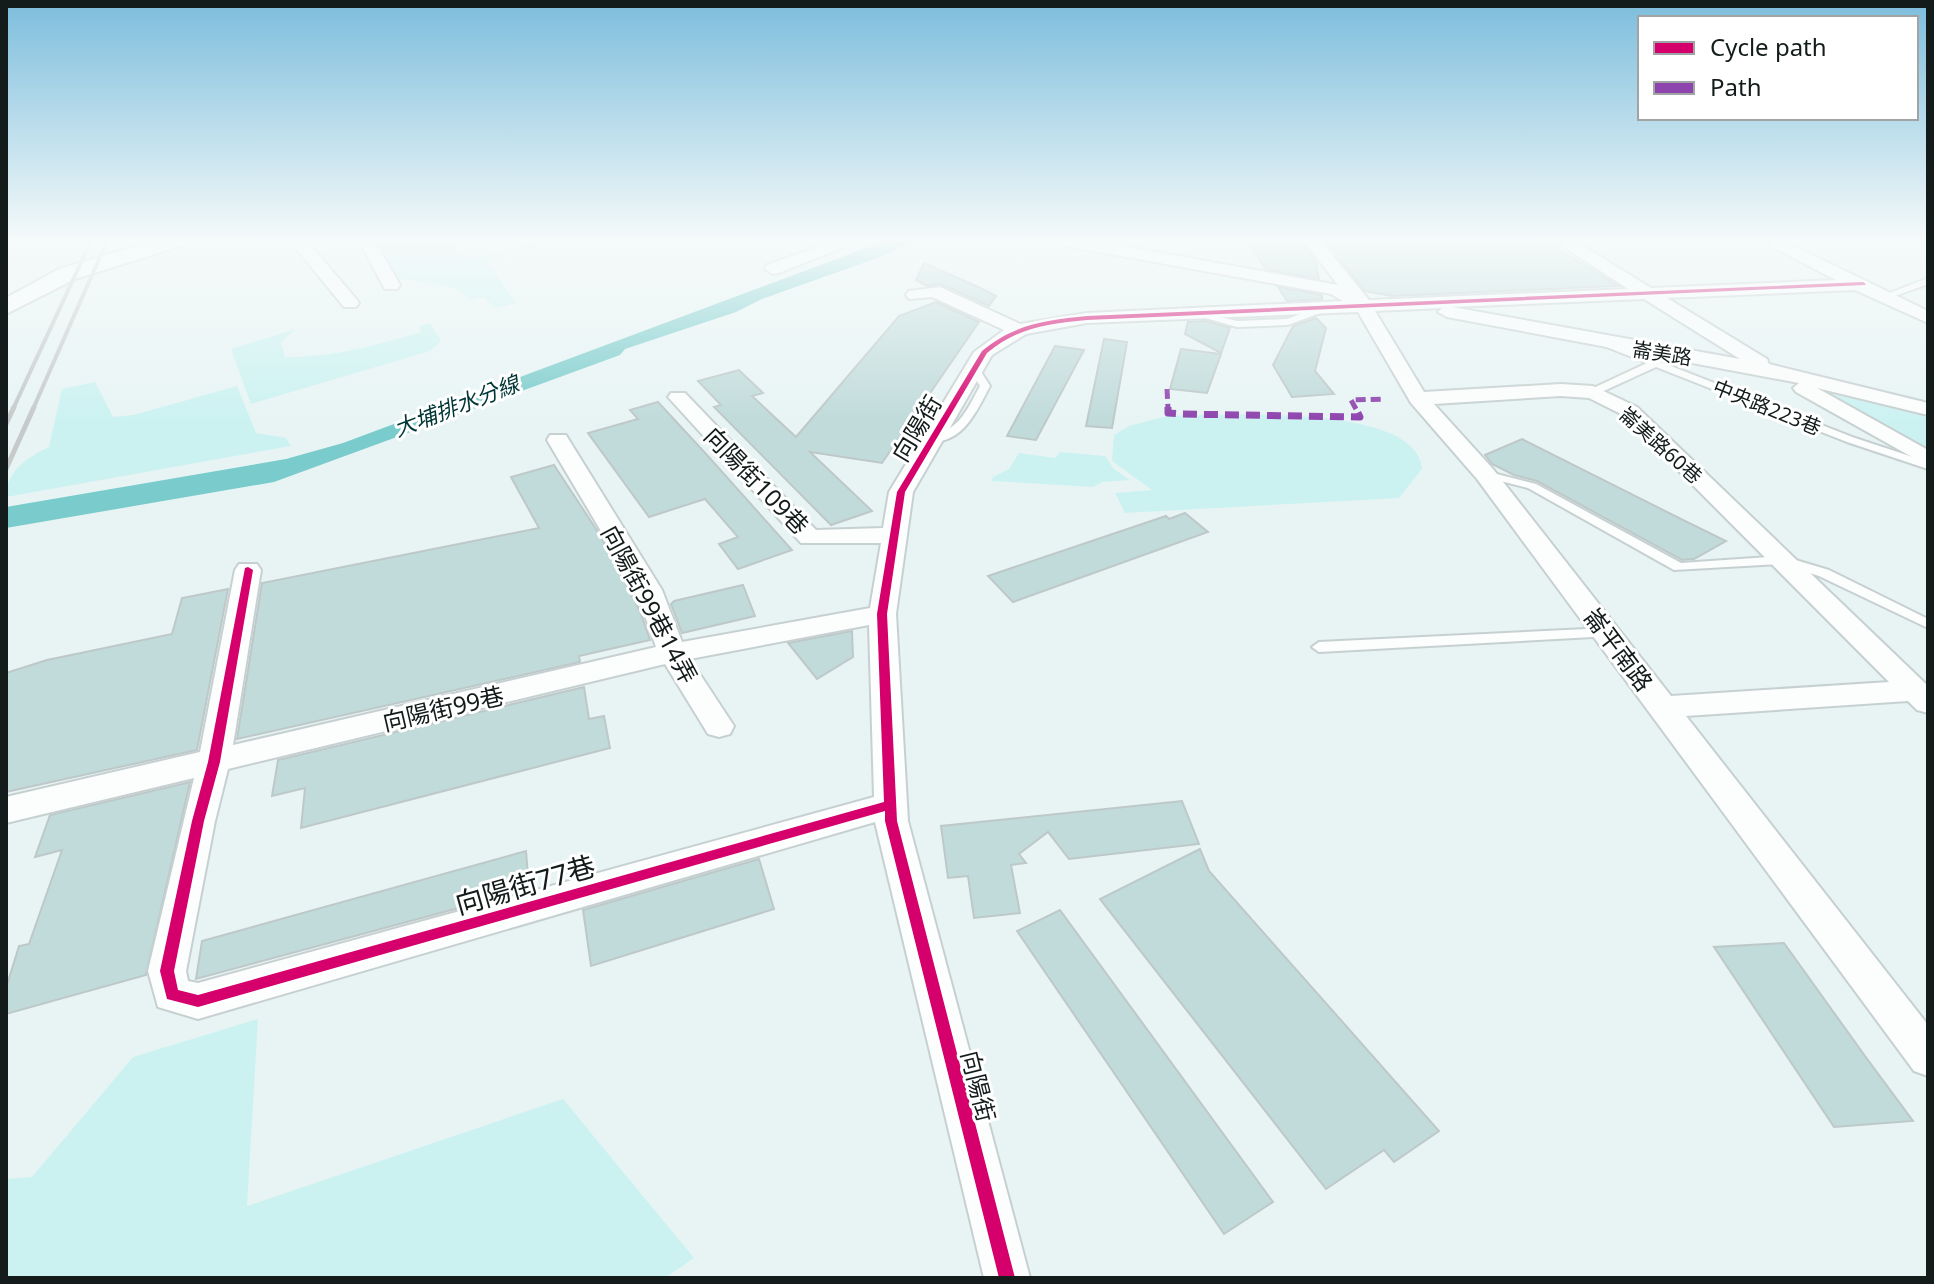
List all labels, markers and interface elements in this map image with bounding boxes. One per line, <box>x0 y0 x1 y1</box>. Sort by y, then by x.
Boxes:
legend <box>1638 16 1918 120</box>
text: Cycle path <box>1710 30 1827 63</box>
text: Path <box>1710 70 1761 103</box>
street label: 崙美路 <box>1630 335 1694 371</box>
water label: 大埔排水分線 <box>389 366 526 443</box>
street label: 中央路223巷 <box>1709 373 1825 441</box>
street label: 向陽街 <box>883 389 949 467</box>
street label: 崙美路60巷 <box>1614 401 1708 489</box>
street label: 向陽街109巷 <box>697 419 817 541</box>
street label: 向陽街99巷14弄 <box>594 519 706 689</box>
street label: 崙平南路 <box>1577 601 1661 697</box>
street label: 向陽街99巷 <box>379 678 507 738</box>
street label: 向陽街77巷 <box>451 846 599 922</box>
street label: 向陽街 <box>954 1047 1004 1125</box>

